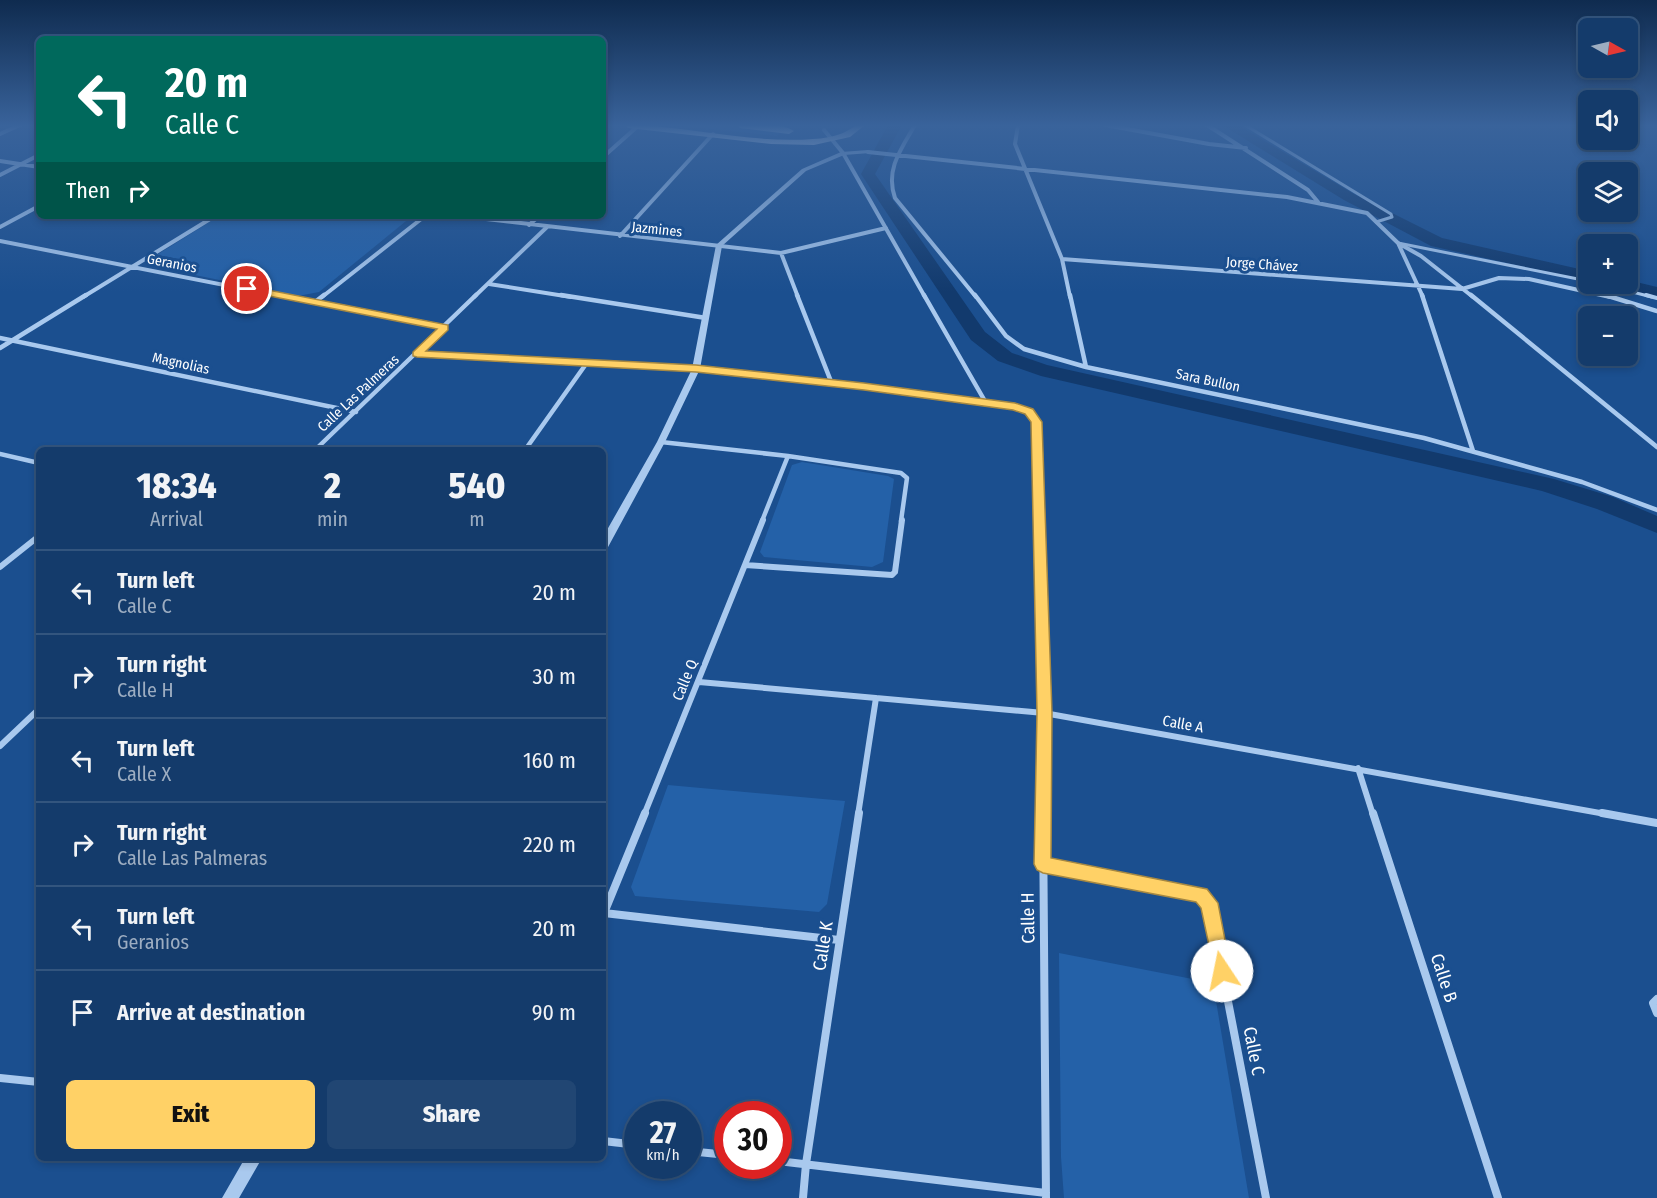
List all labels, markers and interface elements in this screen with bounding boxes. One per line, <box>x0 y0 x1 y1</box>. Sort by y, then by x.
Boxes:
north arrow <box>1578 18 1638 78</box>
map controls <box>1578 18 1638 366</box>
text: 20 m <box>165 58 248 108</box>
icon: left <box>66 60 144 138</box>
button: sound <box>1578 90 1638 150</box>
text: Calle C <box>165 109 239 141</box>
button: layers <box>1578 162 1638 222</box>
icon: right <box>122 174 155 207</box>
text: Then <box>66 177 110 204</box>
street label: Jazmines <box>631 218 683 241</box>
button: + <box>1578 234 1638 294</box>
street label: Geranios <box>145 250 198 277</box>
street label: Jorge Chávez <box>1225 254 1299 276</box>
pin <box>221 263 272 314</box>
icon: arrive <box>230 272 263 305</box>
button: − <box>1578 306 1638 366</box>
street label: Magnolias <box>151 349 211 378</box>
street label: Calle Las Palmeras <box>314 351 403 435</box>
street label: Sara Bullon <box>1174 365 1242 396</box>
text: 18:34 <box>137 464 217 508</box>
text: 2 <box>324 464 341 508</box>
text: 540 <box>449 464 505 508</box>
text: Arrival <box>150 507 203 531</box>
text: min <box>317 507 348 531</box>
text: m <box>469 507 485 531</box>
text: Turn left <box>117 567 195 594</box>
icon: left <box>66 576 99 609</box>
text: 20 m <box>533 579 576 606</box>
text: Calle C <box>117 594 172 618</box>
text: Turn right <box>117 651 206 678</box>
street label: Calle Q <box>669 656 702 703</box>
icon: right <box>66 660 99 693</box>
text: 30 m <box>533 663 576 690</box>
text: Calle H <box>117 678 174 702</box>
street label: Calle A <box>1161 712 1205 736</box>
text: Turn left <box>117 735 195 762</box>
icon: left <box>66 744 99 777</box>
text: 160 m <box>523 747 576 774</box>
text: Calle X <box>117 762 171 786</box>
text: Turn right <box>117 819 206 846</box>
icon: right <box>66 828 99 861</box>
text: 220 m <box>523 831 576 858</box>
text: Calle Las Palmeras <box>117 846 267 870</box>
street label: Calle H <box>1017 892 1039 944</box>
text: Turn left <box>117 903 195 930</box>
icon: left <box>66 912 99 945</box>
text: 20 m <box>533 915 576 942</box>
street label: Calle K <box>808 919 838 972</box>
text: Geranios <box>117 930 189 954</box>
position arrow <box>1190 939 1254 1003</box>
street label: Calle B <box>1426 951 1462 1005</box>
icon: arrive <box>66 996 99 1029</box>
text: Arrive at destination <box>117 999 305 1026</box>
text: 90 m <box>532 999 576 1026</box>
street label: Calle C <box>1238 1025 1270 1077</box>
button: Exit <box>66 1080 315 1149</box>
button: Share <box>327 1080 576 1149</box>
speed limit sign: 30 <box>714 1101 792 1179</box>
text: 27 <box>650 1115 676 1151</box>
text: km/h <box>646 1146 680 1164</box>

